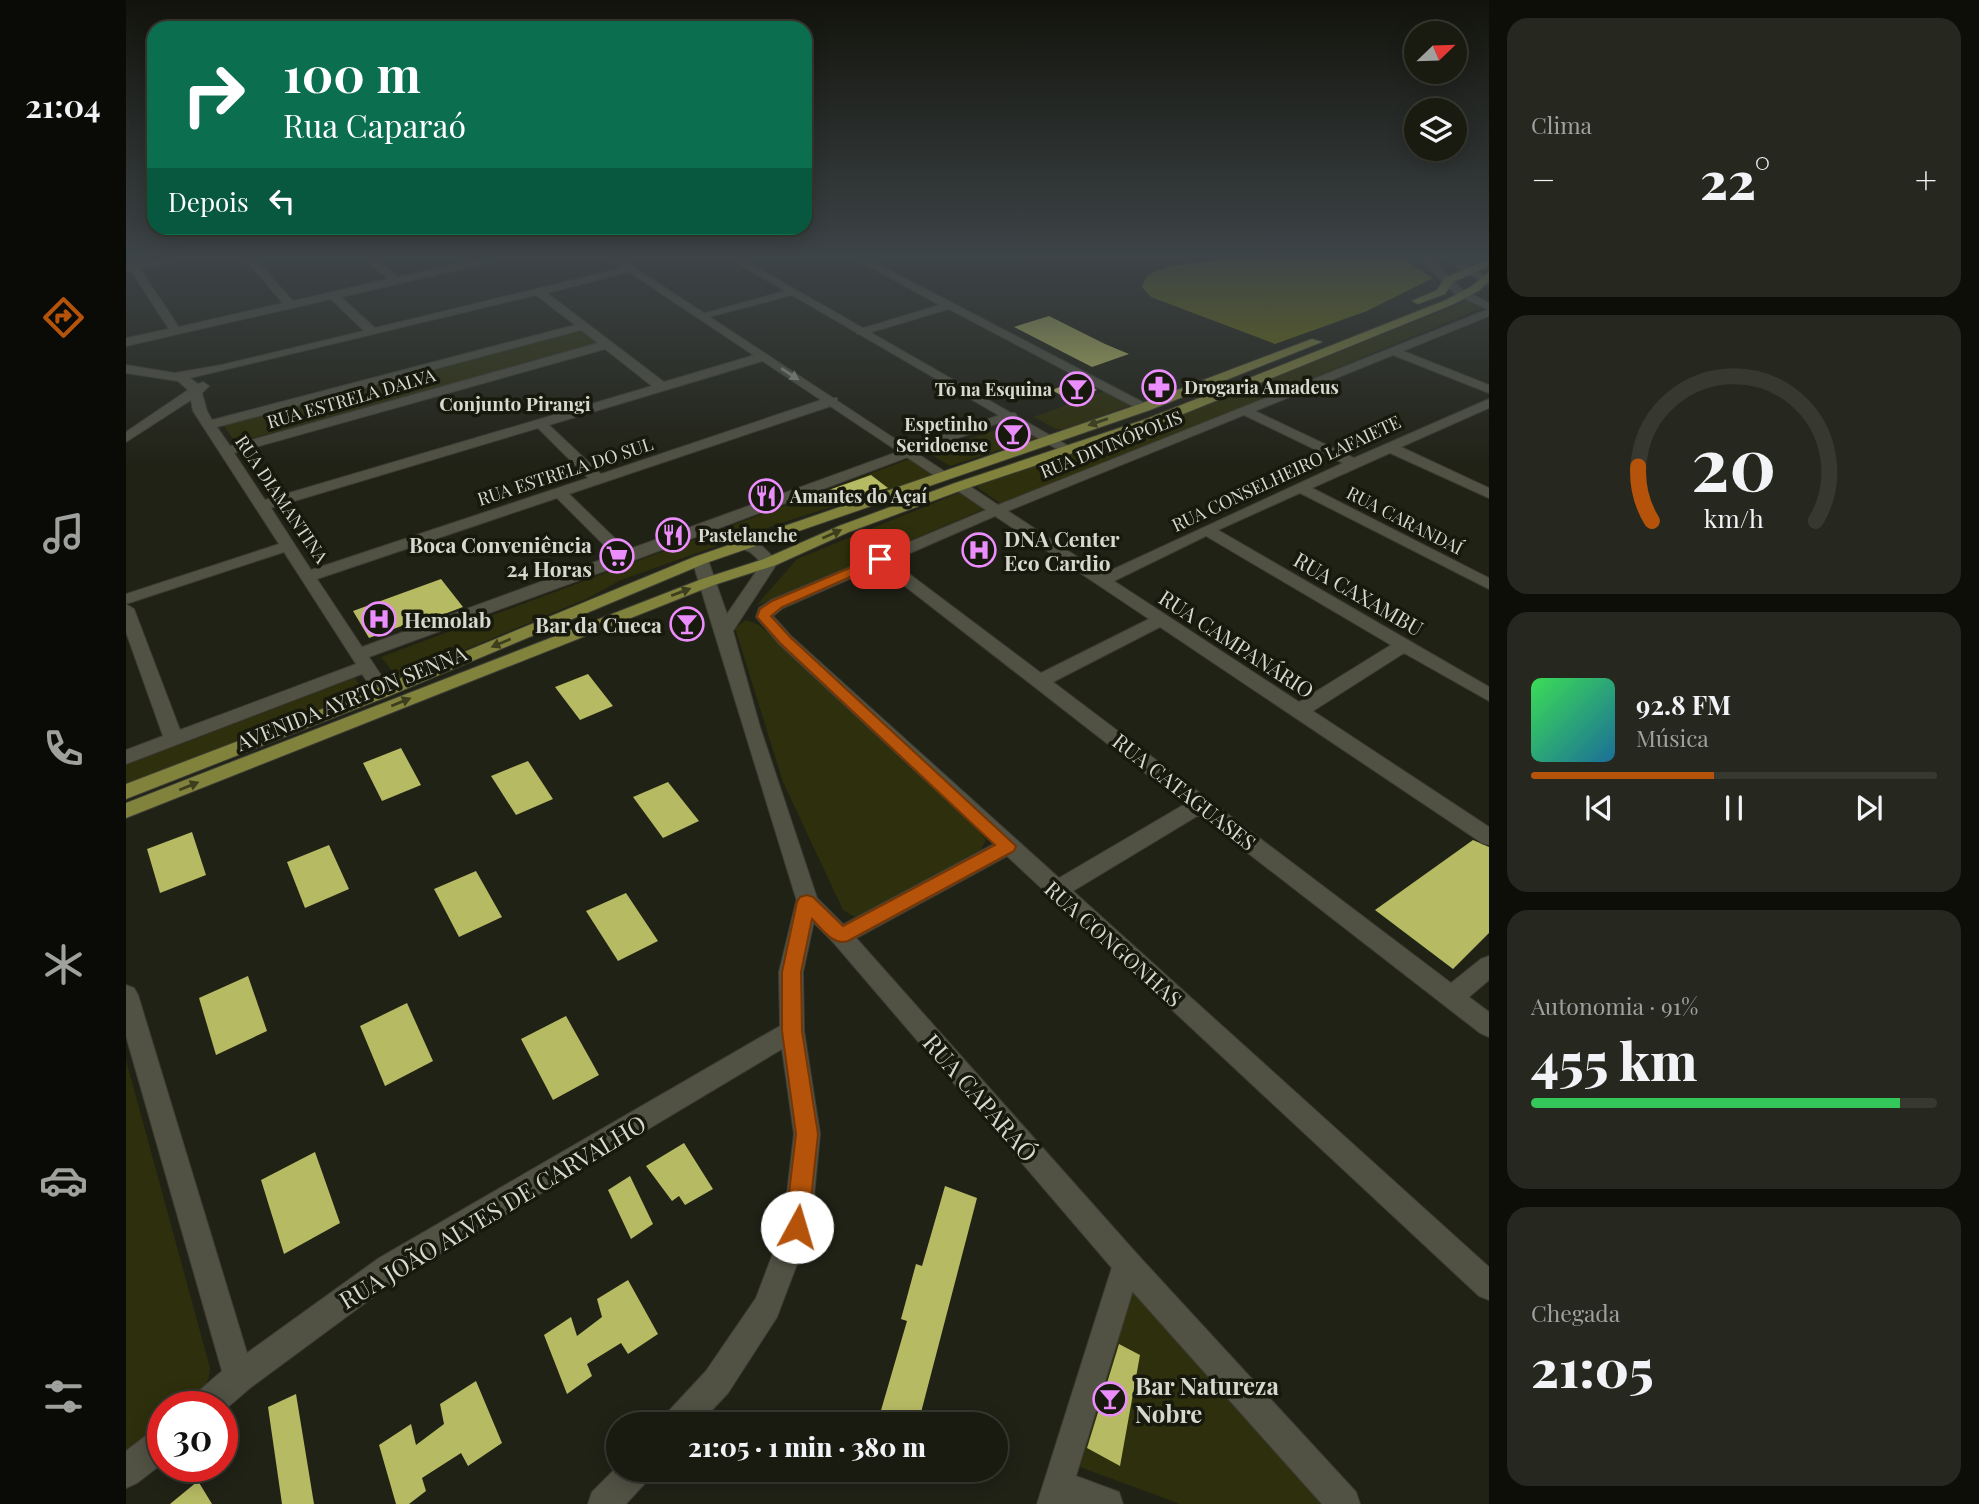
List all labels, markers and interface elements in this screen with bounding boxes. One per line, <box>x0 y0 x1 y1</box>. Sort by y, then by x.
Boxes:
north arrow <box>1404 21 1466 84</box>
map controls <box>1404 21 1467 161</box>
text: 100 m <box>283 40 421 105</box>
icon: right <box>168 49 259 140</box>
text: 21:04 <box>25 83 101 126</box>
button: layers <box>1404 98 1467 161</box>
text: Rua Caparaó <box>283 103 466 146</box>
text: Clima <box>1531 109 1592 140</box>
text: 22° <box>1700 144 1770 213</box>
text: − <box>1531 153 1556 204</box>
text: + <box>1915 153 1937 204</box>
icon: left <box>263 182 301 220</box>
text: Depois <box>168 184 249 219</box>
icon: directions <box>39 293 88 342</box>
street label: RUA ESTRELA DALVA <box>264 362 439 434</box>
one-way arrow <box>780 368 799 381</box>
pharmacy icon: Drogaria Amadeus <box>1140 368 1178 406</box>
bar icon: Tō na Esquina <box>1058 370 1096 408</box>
place label: Drogaria Amadeus <box>1184 375 1339 399</box>
place label: Tō na Esquina <box>935 377 1053 401</box>
district label: Conjunto Pirangi <box>439 390 591 416</box>
street label: RUA DIVINÓPOLIS <box>1036 405 1186 483</box>
street label: RUA CONSELHEIRO LAFAIETE <box>1168 409 1404 537</box>
place label: Espetinho Seridoense <box>896 412 988 457</box>
text: 20 <box>1691 412 1777 509</box>
bar icon: Espetinho Seridoense <box>994 415 1032 453</box>
one-way arrow <box>1087 418 1108 428</box>
street label: RUA DIAMANTINA <box>230 430 334 568</box>
street label: RUA ESTRELA DO SUL <box>474 431 656 511</box>
restaurant icon: Amantes do Açaí <box>747 477 785 515</box>
street label: RUA CARANDAÍ <box>1343 480 1468 560</box>
place label: Amantes do Açaí <box>789 484 927 508</box>
text: km/h <box>1704 501 1764 534</box>
icon: music <box>39 509 88 558</box>
restaurant icon: Pastelanche <box>654 516 692 554</box>
place label: Pastelanche <box>698 523 797 547</box>
place label: DNA Center Eco Cardio <box>1004 524 1120 576</box>
one-way arrow <box>822 528 842 540</box>
pin <box>850 529 910 589</box>
place label: Boca Conveniência 24 Horas <box>409 530 592 582</box>
hospital icon: DNA Center Eco Cardio <box>960 531 998 569</box>
supermarket icon: Boca Conveniência 24 Horas <box>598 537 636 575</box>
icon: arrive <box>861 540 899 578</box>
street label: RUA CAXAMBU <box>1289 545 1429 641</box>
street label: RUA CAMPANÁRIO <box>1154 582 1320 704</box>
one-way arrow <box>671 587 692 598</box>
hospital icon: Hemolab <box>360 600 398 638</box>
place label: Hemolab <box>404 605 491 633</box>
bar icon: Bar da Cueca <box>668 605 706 643</box>
place label: Bar da Cueca <box>535 610 662 638</box>
one-way arrow <box>490 637 511 648</box>
street label: AVENIDA AYRTON SENNA <box>231 638 471 756</box>
text: 92.8 FM <box>1636 687 1731 722</box>
one-way arrow <box>390 696 411 707</box>
text: Música <box>1636 722 1709 753</box>
icon: phone <box>39 724 88 773</box>
street label: RUA CATAGUASES <box>1108 726 1262 856</box>
one-way arrow <box>179 780 200 791</box>
icon: previous <box>1580 789 1618 827</box>
icon: pause <box>1715 789 1753 827</box>
icon: next <box>1850 789 1888 827</box>
street label: RUA CONGONHAS <box>1039 874 1189 1012</box>
icon: climate <box>39 940 88 989</box>
text: Autonomia · 91% <box>1531 990 1698 1021</box>
text: 455 km <box>1531 1025 1697 1094</box>
street label: RUA CAPARAÓ <box>917 1026 1045 1168</box>
street label: RUA JOÃO ALVES DE CARVALHO <box>333 1106 651 1316</box>
icon: car <box>39 1156 88 1205</box>
position arrow <box>760 1190 834 1264</box>
text: Chegada <box>1531 1297 1620 1328</box>
text: 21:05 <box>1531 1332 1654 1401</box>
place label: Bar Natureza Nobre <box>1135 1369 1279 1429</box>
icon: filters <box>39 1372 88 1421</box>
bar icon: Bar Natureza Nobre <box>1091 1380 1129 1418</box>
speed limit sign: 30 <box>147 1391 238 1482</box>
text: 21:05 · 1 min · 380 m <box>688 1429 926 1464</box>

